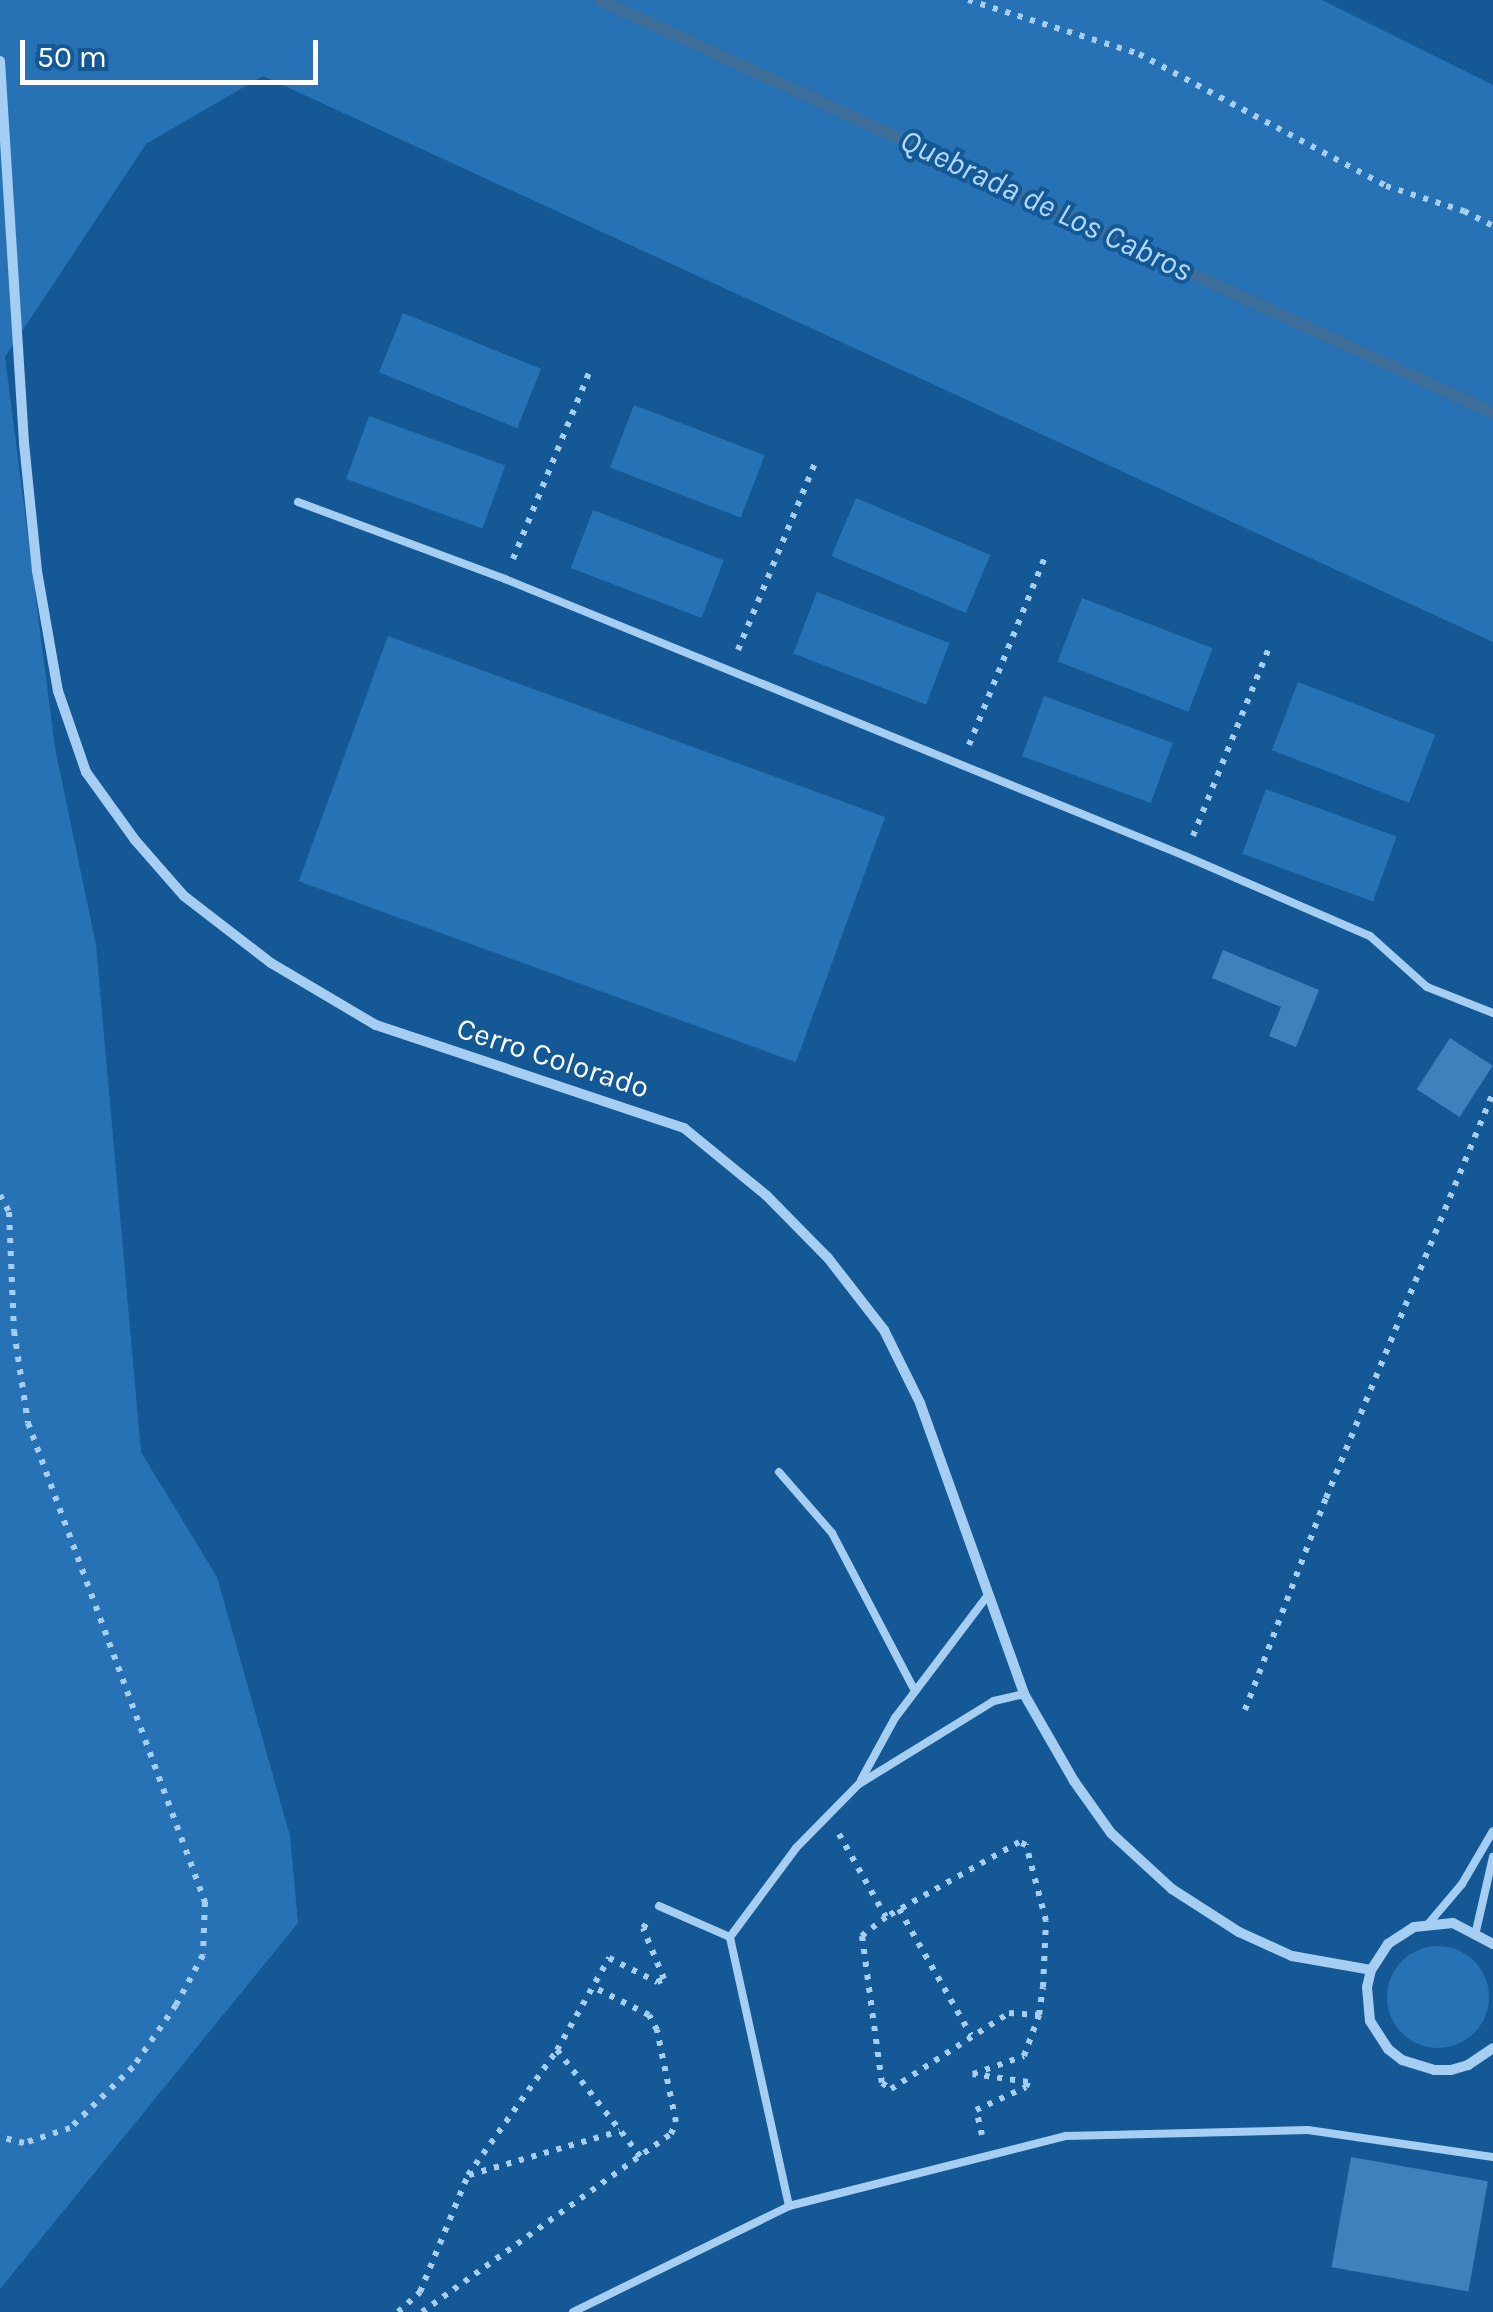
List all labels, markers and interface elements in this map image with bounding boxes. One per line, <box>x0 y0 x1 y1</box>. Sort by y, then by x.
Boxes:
scale bar <box>25 20 322 82</box>
text: 50 m <box>37 39 107 75</box>
water label: Quebrada de Los Cabros <box>894 122 1198 290</box>
street label: Cerro Colorado <box>452 1010 654 1106</box>

